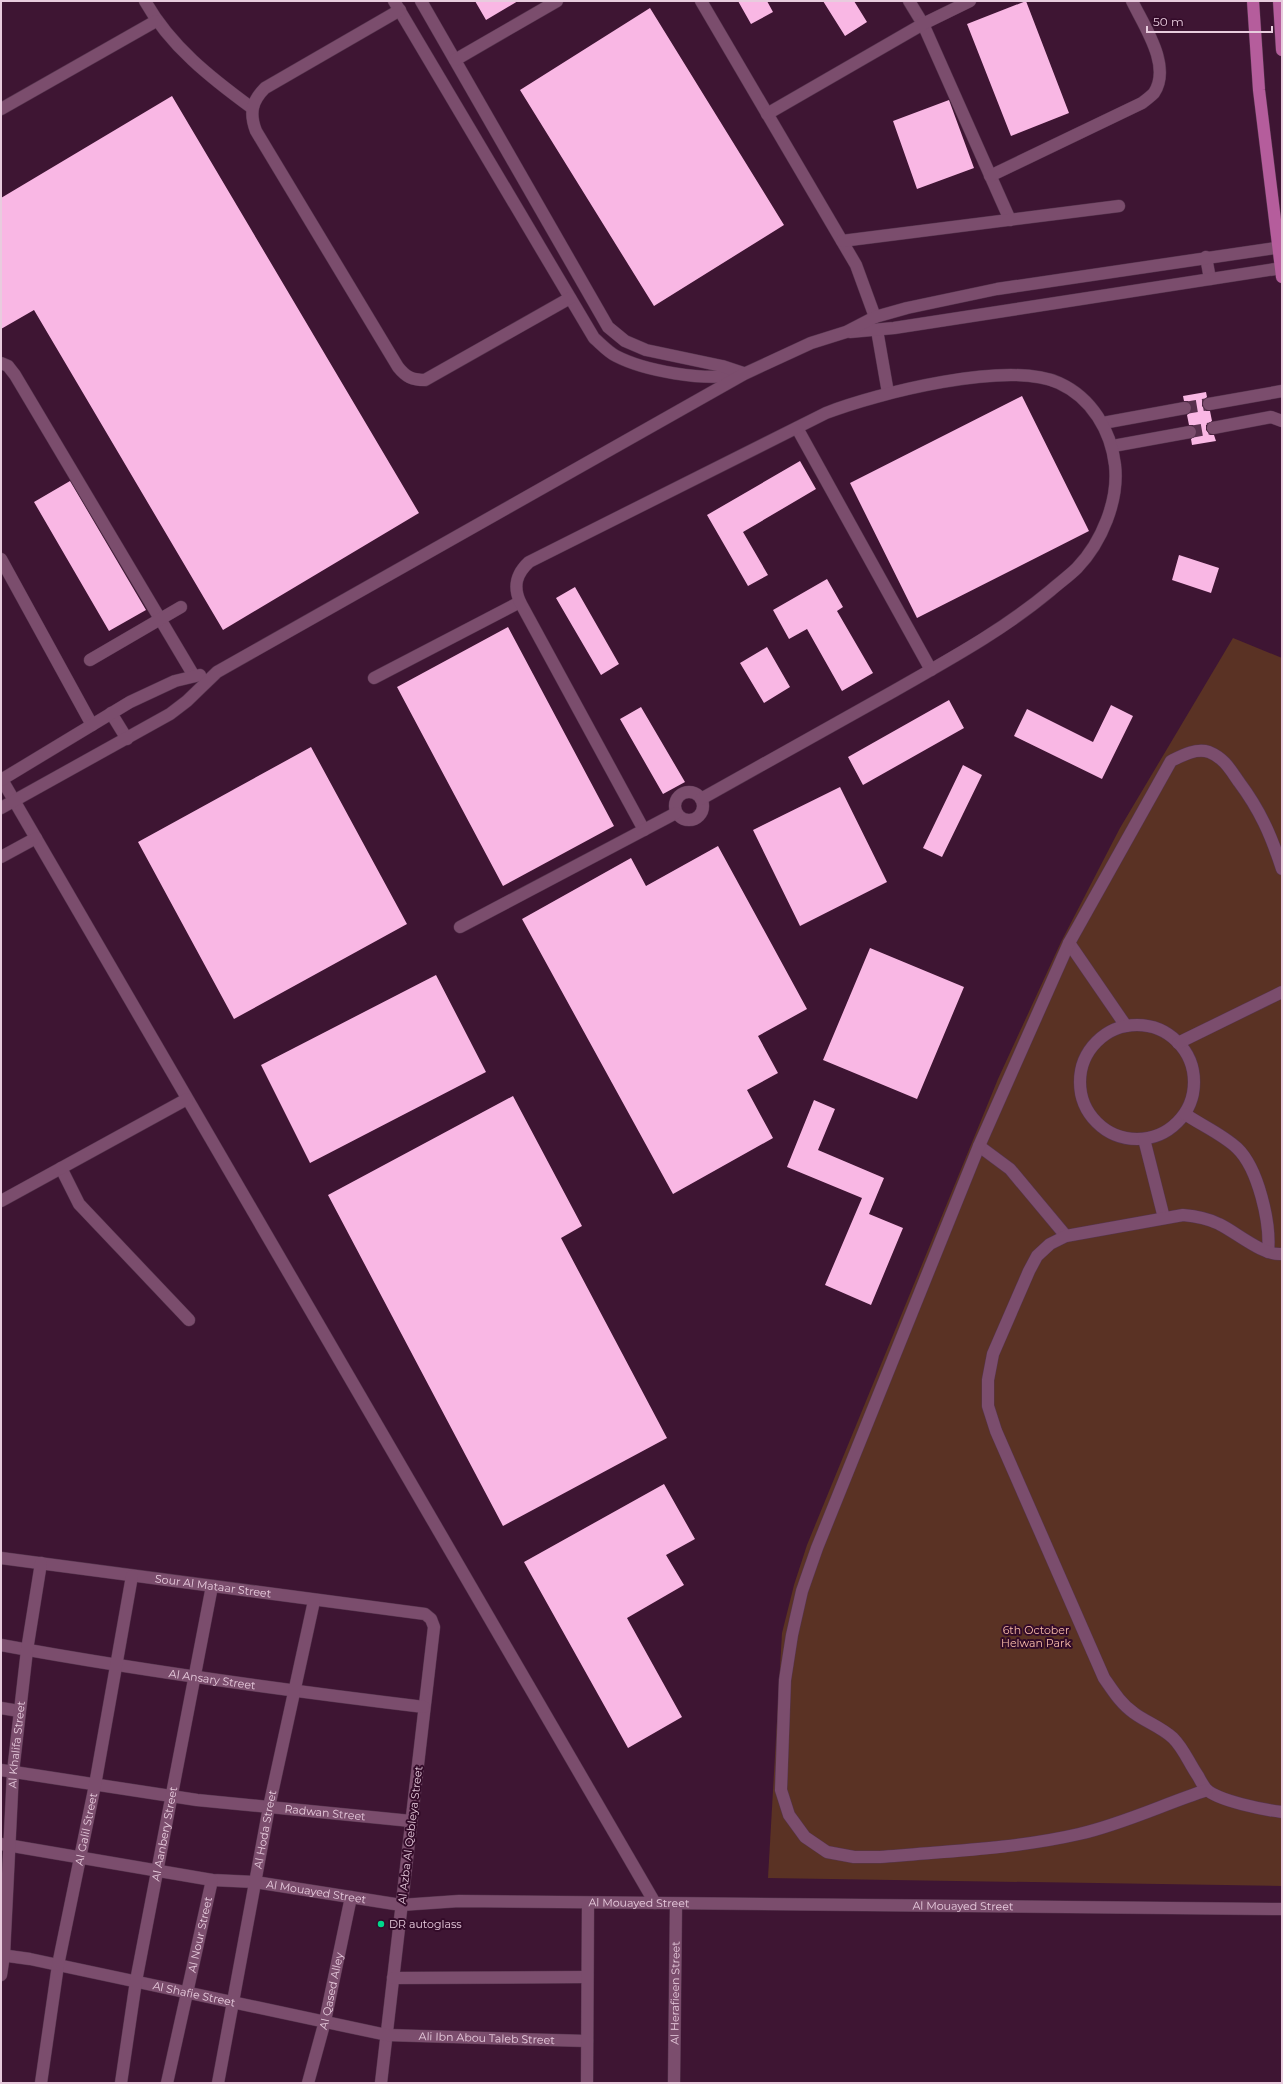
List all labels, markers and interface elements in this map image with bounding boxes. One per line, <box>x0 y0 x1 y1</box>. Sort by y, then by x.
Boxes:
scale bar <box>1147 8 1272 34</box>
text: 50 m <box>1153 14 1184 29</box>
street label: Sour Al Mataar Street <box>154 1571 273 1601</box>
park label: 6th October Helwan Park <box>1001 1623 1071 1650</box>
street label: Al Ansary Street <box>168 1666 257 1692</box>
street label: Al Khalifa Street <box>5 1700 28 1789</box>
street label: Al Azba Al Qebleya Street <box>395 1765 425 1905</box>
street label: Al Aanbery Street <box>148 1785 180 1882</box>
street label: Al Hoda Street <box>251 1788 280 1870</box>
street label: Al Galil Street <box>72 1791 100 1867</box>
street label: Radwan Street <box>284 1802 367 1824</box>
street label: Al Mouayed Street <box>265 1877 368 1906</box>
street label: Al Nour Street <box>185 1895 215 1974</box>
street label: Al Mouayed Street <box>588 1895 690 1910</box>
street label: Al Mouayed Street <box>912 1898 1014 1913</box>
place label: DR autoglass <box>389 1917 462 1931</box>
marker: DR autoglass <box>376 1919 386 1929</box>
street label: Al Herafieen Street <box>667 1941 683 2045</box>
street label: Al Qased Alley <box>316 1951 346 2031</box>
street label: Al Shafie Street <box>152 1978 237 2010</box>
street label: Ali Ibn Abou Taleb Street <box>418 2029 555 2047</box>

